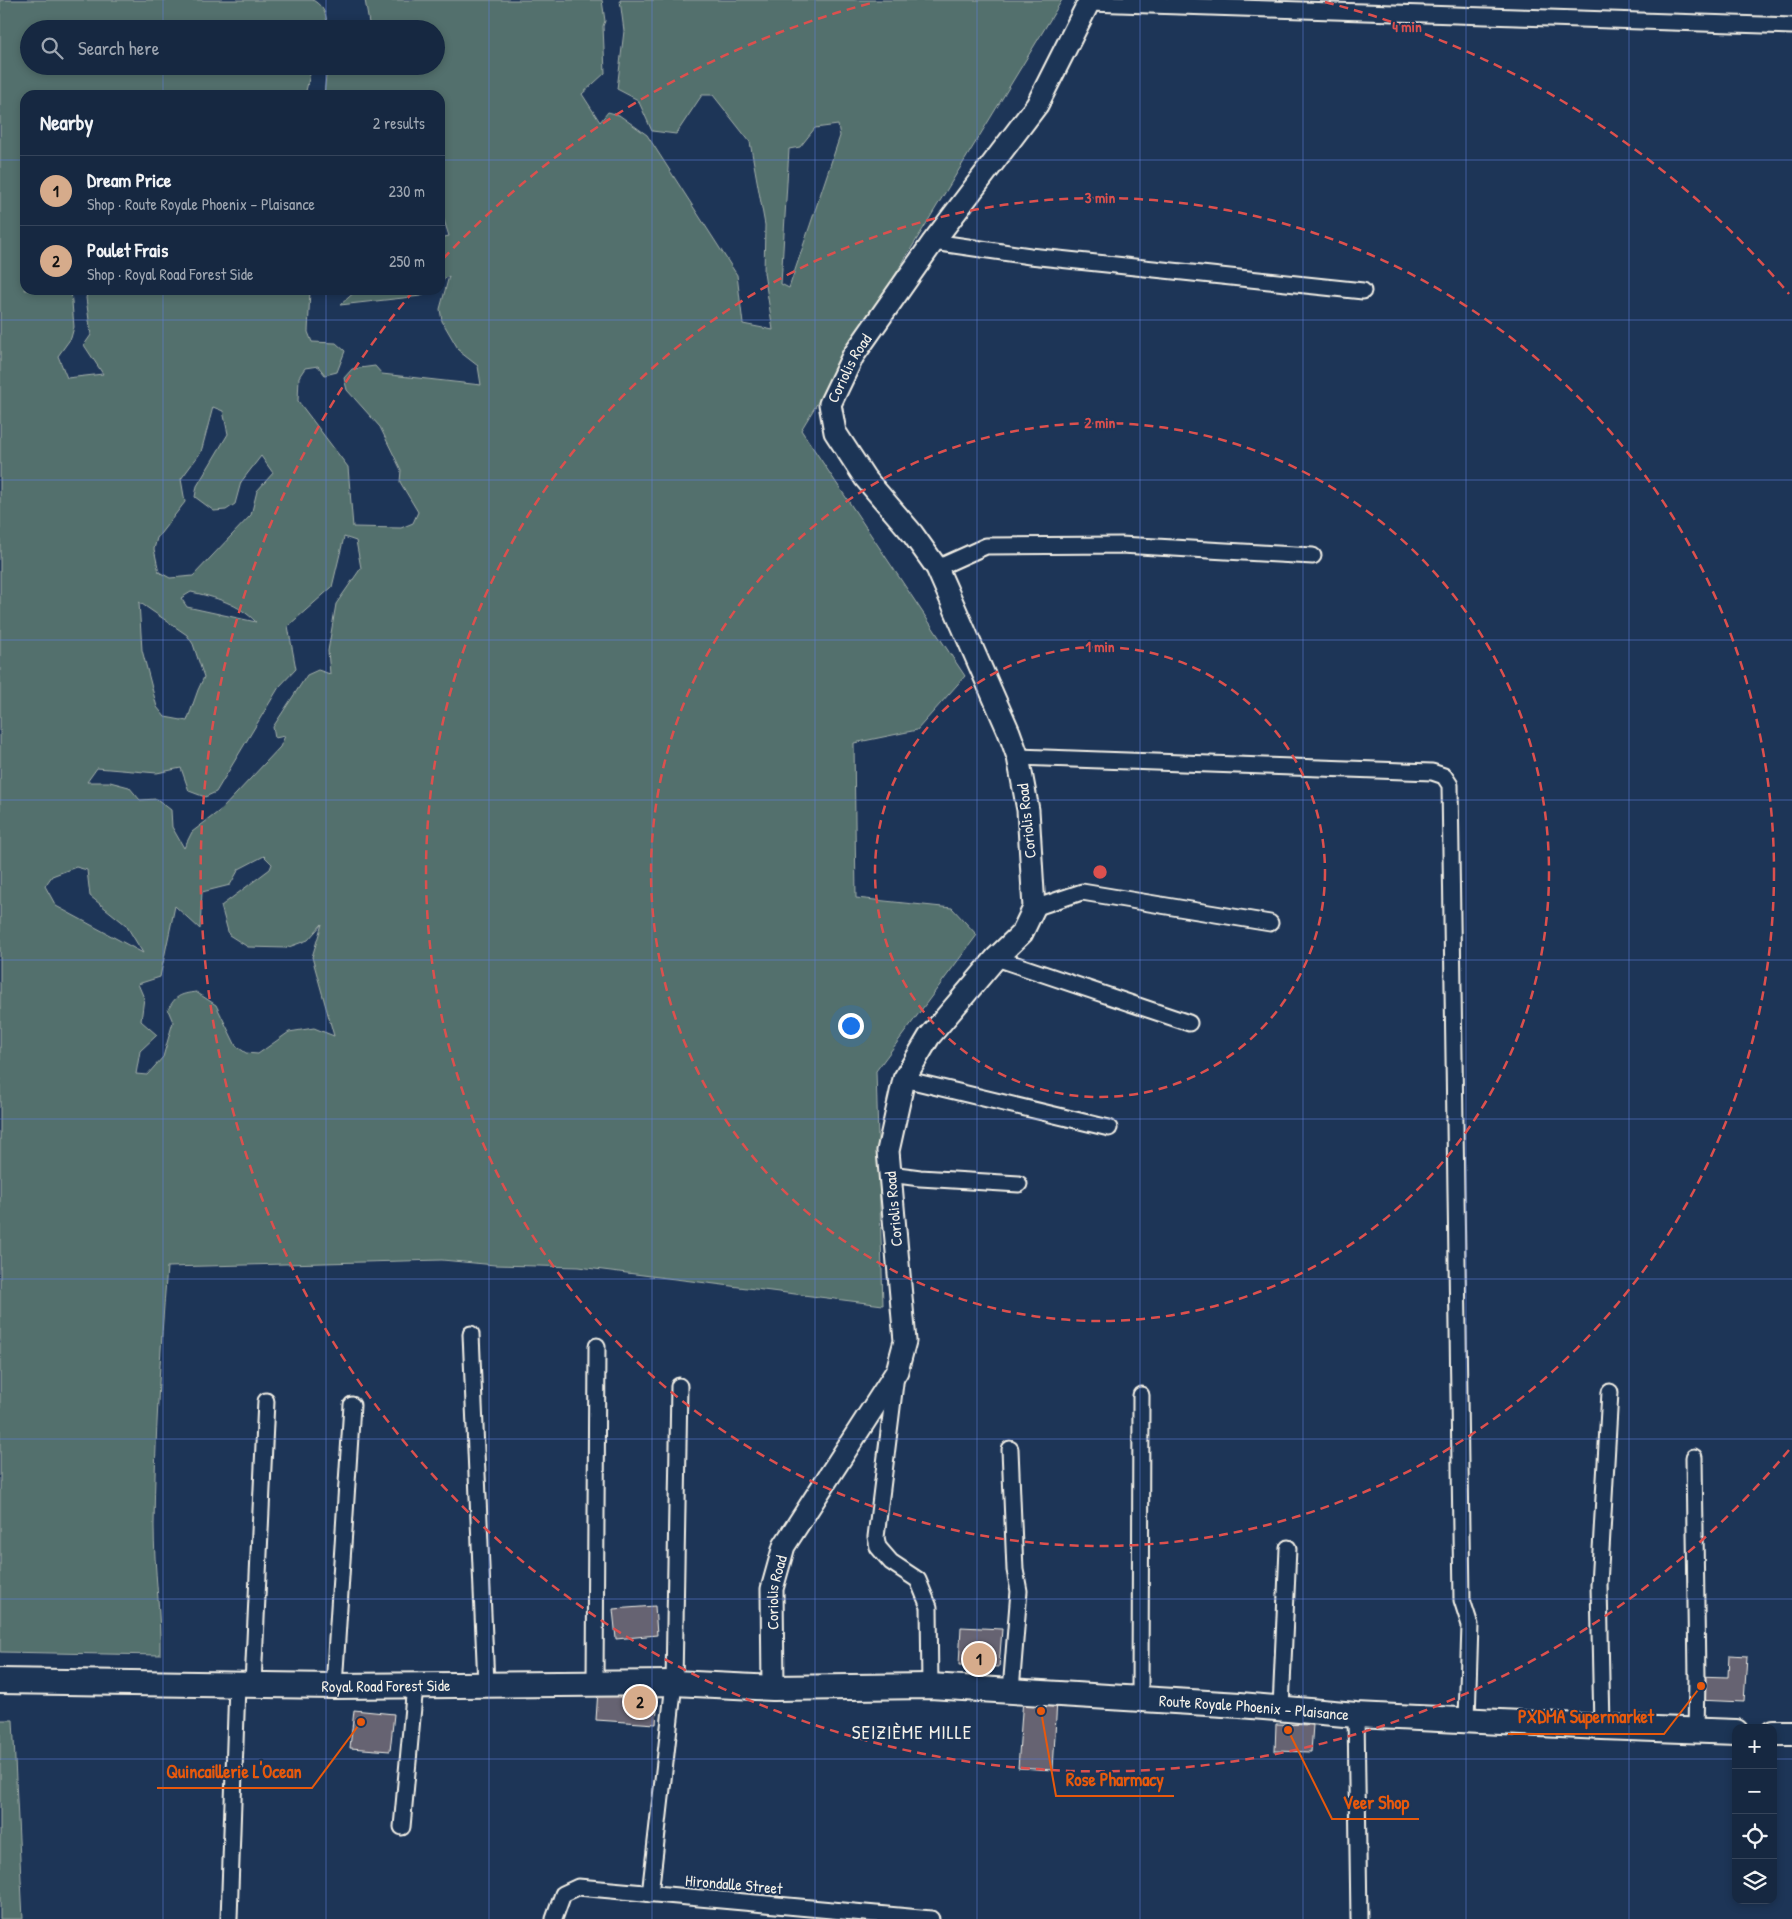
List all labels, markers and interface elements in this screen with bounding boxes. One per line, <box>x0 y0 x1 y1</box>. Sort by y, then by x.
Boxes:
text: 4 min <box>1392 16 1422 37</box>
search box <box>20 20 445 75</box>
icon: search <box>38 34 66 62</box>
text: Search here <box>78 35 159 61</box>
text: Nearby <box>40 108 93 137</box>
text: 2 results <box>373 112 425 134</box>
text: Dream Price <box>87 167 171 193</box>
text: 1 <box>53 180 59 202</box>
text: 230 m <box>389 180 425 202</box>
text: 3 min <box>1085 187 1115 208</box>
text: Shop · Route Royale Phoenix – Plaisance <box>87 193 315 215</box>
text: Poulet Frais <box>87 237 168 263</box>
text: 2 <box>52 250 60 272</box>
text: 250 m <box>389 250 425 272</box>
text: Shop · Royal Road Forest Side <box>87 263 253 285</box>
street label: Coriolis Road <box>821 329 876 406</box>
text: 2 min <box>1085 412 1116 433</box>
text: 1 min <box>1085 636 1115 657</box>
street label: Coriolis Road <box>1011 782 1041 860</box>
centre of rings <box>1091 863 1109 881</box>
your location <box>838 1013 864 1039</box>
street label: Coriolis Road <box>879 1171 907 1247</box>
street label: Coriolis Road <box>761 1553 792 1630</box>
pin: 1 <box>963 1640 995 1678</box>
street label: Royal Road Forest Side <box>321 1674 451 1697</box>
pin: 2 <box>624 1683 656 1721</box>
street label: Route Royale Phoenix – Plaisance <box>1159 1689 1351 1725</box>
callout: PXDMA Supermarket <box>1508 1701 1664 1734</box>
text: PXDMA Supermarket <box>1518 1704 1655 1730</box>
district label: SEIZIÈME MILLE <box>852 1719 972 1745</box>
map controls <box>1732 1724 1777 1904</box>
button: + <box>1732 1724 1777 1769</box>
callout: Quincaillerie L'Ocean <box>157 1755 312 1788</box>
text: Quincaillerie L'Ocean <box>166 1759 302 1784</box>
callout: Rose Pharmacy <box>1056 1763 1174 1796</box>
text: Rose Pharmacy <box>1066 1767 1164 1793</box>
button: − <box>1732 1769 1777 1814</box>
callout: Veer Shop <box>1332 1786 1419 1819</box>
text: Veer Shop <box>1343 1790 1409 1816</box>
button: locate <box>1732 1814 1777 1859</box>
button: layers <box>1732 1859 1777 1904</box>
street label: Hirondalle Street <box>684 1869 784 1899</box>

